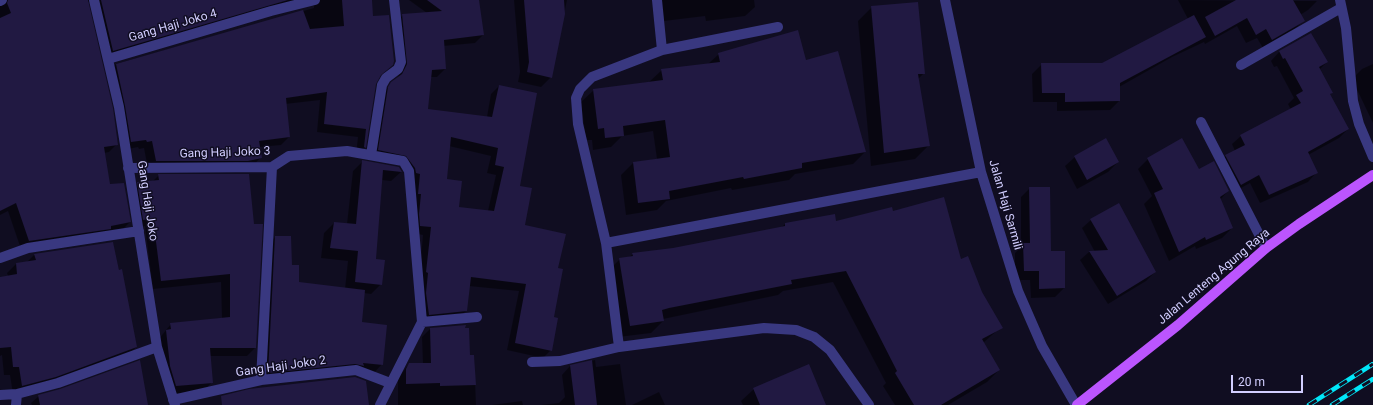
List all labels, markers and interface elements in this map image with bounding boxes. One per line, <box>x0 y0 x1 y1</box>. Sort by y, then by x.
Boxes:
street label: Gang Haji Joko 4 <box>127 7 219 45</box>
street label: Gang Haji Joko 3 <box>179 144 271 162</box>
street label: Jalan Haji Sarmili <box>985 158 1025 252</box>
street label: Gang Haji Joko <box>134 160 160 242</box>
street label: Jalan Lenteng Agung Raya <box>1155 226 1273 328</box>
street label: Gang Haji Joko 2 <box>235 354 327 380</box>
scale bar <box>1233 367 1305 393</box>
text: 20 m <box>1238 375 1265 389</box>

